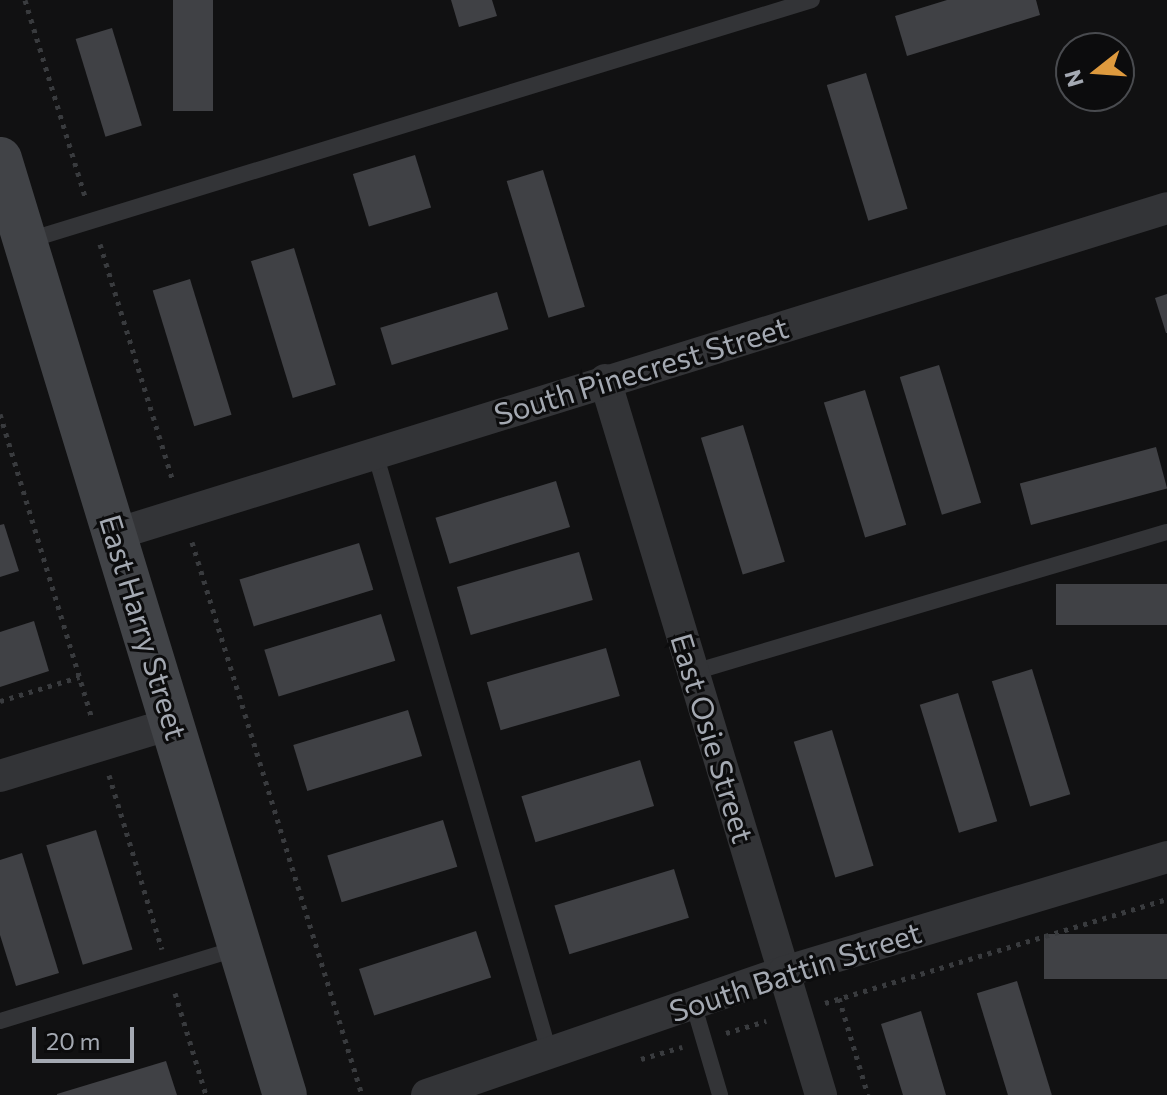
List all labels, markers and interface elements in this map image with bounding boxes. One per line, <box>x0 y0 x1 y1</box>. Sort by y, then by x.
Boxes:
north arrow <box>1055 32 1135 112</box>
text: N <box>1058 67 1089 90</box>
street label: South Pinecrest Street <box>490 308 792 432</box>
street label: East Harry Street <box>93 510 195 744</box>
street label: East Osie Street <box>664 629 762 847</box>
street label: South Battin Street <box>665 913 925 1029</box>
scale bar <box>36 1011 138 1061</box>
text: 20 m <box>46 1026 100 1055</box>

